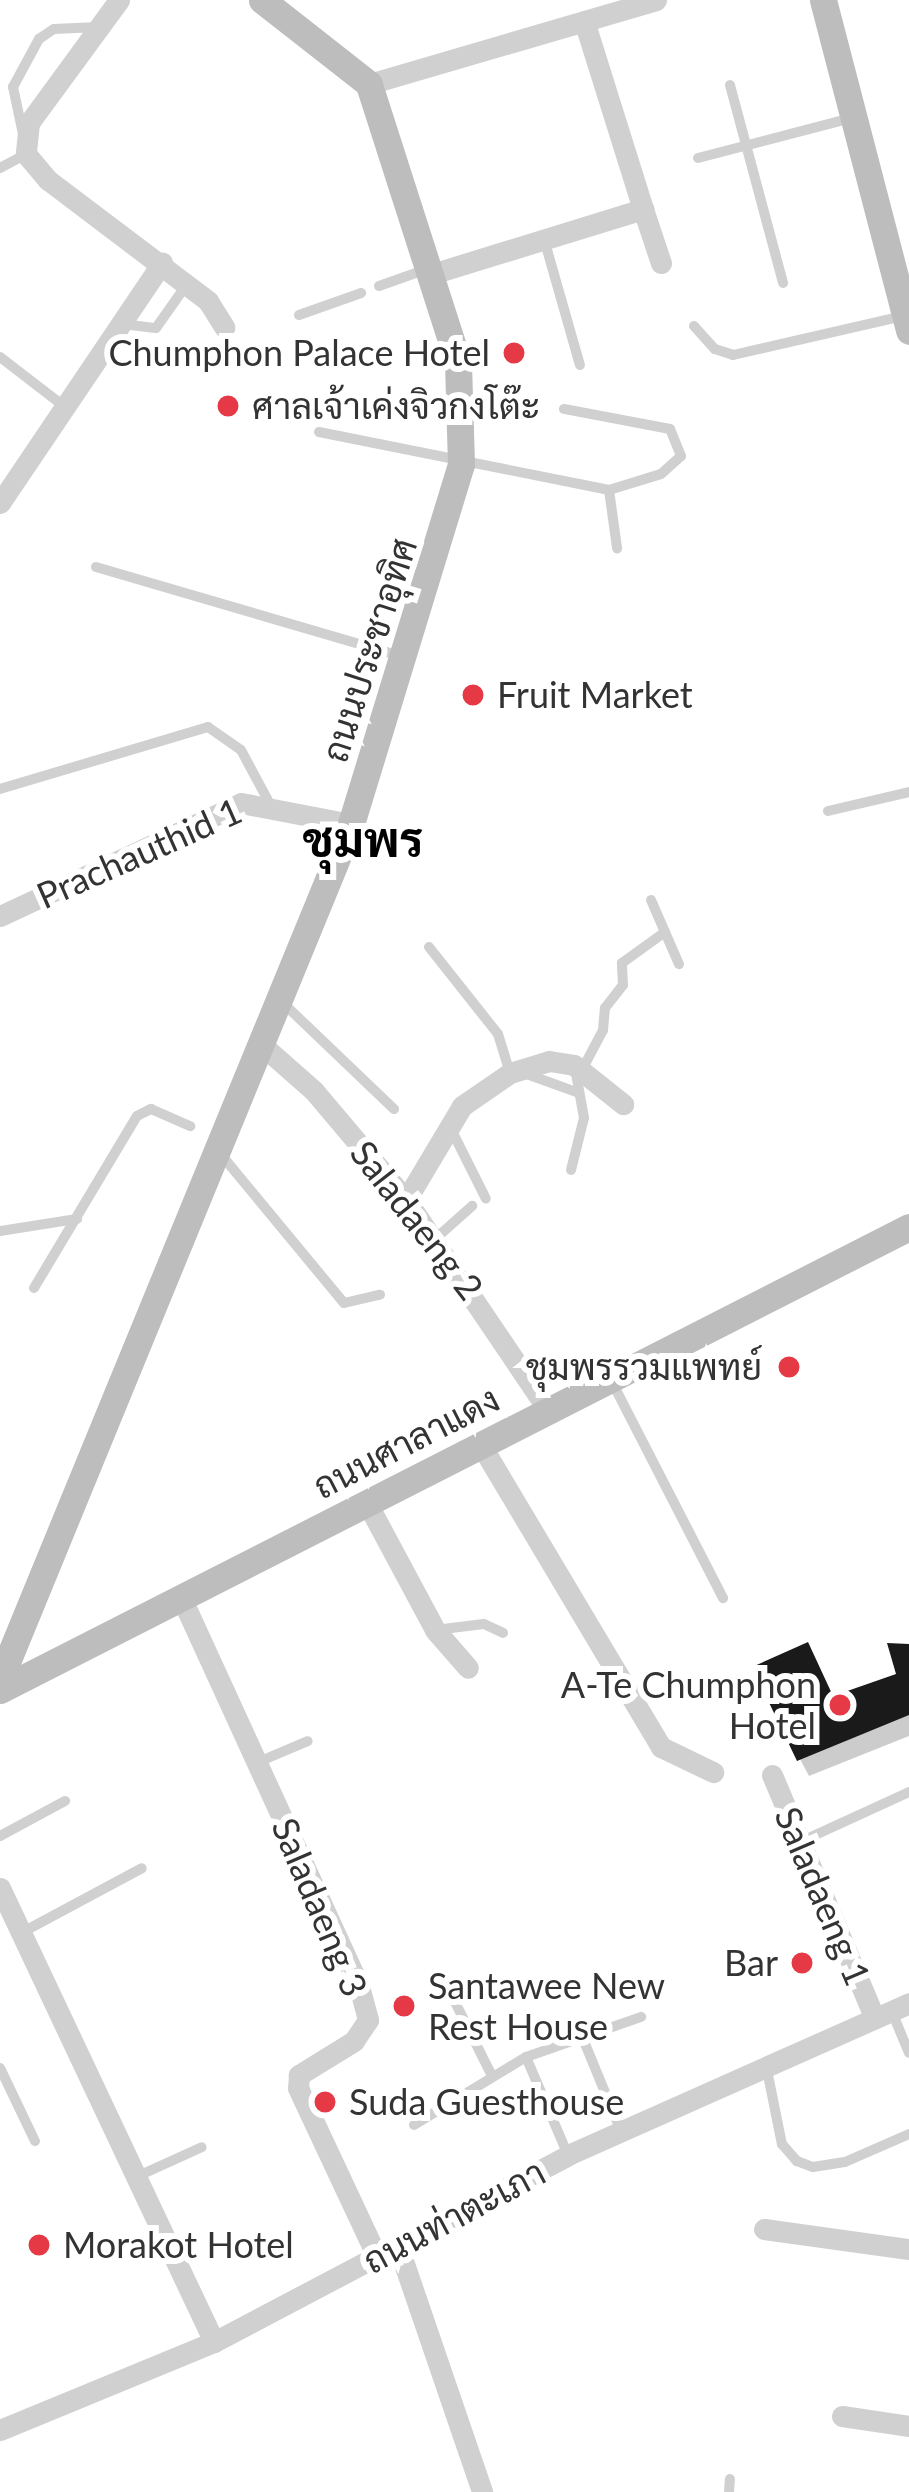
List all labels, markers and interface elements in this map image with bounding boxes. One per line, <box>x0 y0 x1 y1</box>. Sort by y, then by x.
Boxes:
place label: Chumphon Palace Hotel <box>108 331 490 375</box>
marker: Chumphon Palace Hotel <box>501 340 527 366</box>
place label: ศาลเจ้าเค่งจิวกงโต๊ะ <box>252 384 540 428</box>
marker: ศาลเจ้าเค่งจิวกงโต๊ะ <box>215 393 241 419</box>
street label: ถนนประชาอุทิศ <box>312 533 426 767</box>
place label: Fruit Market <box>497 673 693 717</box>
marker: Fruit Market <box>460 682 486 708</box>
street label: Prachauthid 1 <box>30 789 248 917</box>
district label: ชุมพร <box>303 810 423 868</box>
street label: Saladaeng 2 <box>342 1132 492 1308</box>
place label: ชุมพรรวมแพทย์ <box>526 1345 762 1389</box>
marker: ชุมพรรวมแพทย์ <box>773 1351 805 1383</box>
street label: ถนนศาลาแดง <box>306 1377 506 1507</box>
place label: A-Te Chumphon Hotel <box>561 1662 816 1747</box>
marker: A-Te Chumphon Hotel <box>827 1692 853 1718</box>
street label: Saladaeng 1 <box>766 1800 880 1992</box>
street label: Saladaeng 3 <box>263 1811 377 2003</box>
place label: Bar <box>724 1941 778 1985</box>
marker: Bar <box>789 1950 815 1976</box>
place label: Santawee New Rest House <box>428 1963 665 2048</box>
marker: Santawee New Rest House <box>391 1993 417 2019</box>
place label: Suda Guesthouse <box>349 2080 624 2124</box>
marker: Suda Guesthouse <box>312 2089 338 2115</box>
street label: ถนนท่าตะเภา <box>356 2150 552 2282</box>
place label: Morakot Hotel <box>63 2223 294 2267</box>
marker: Morakot Hotel <box>26 2232 52 2258</box>

